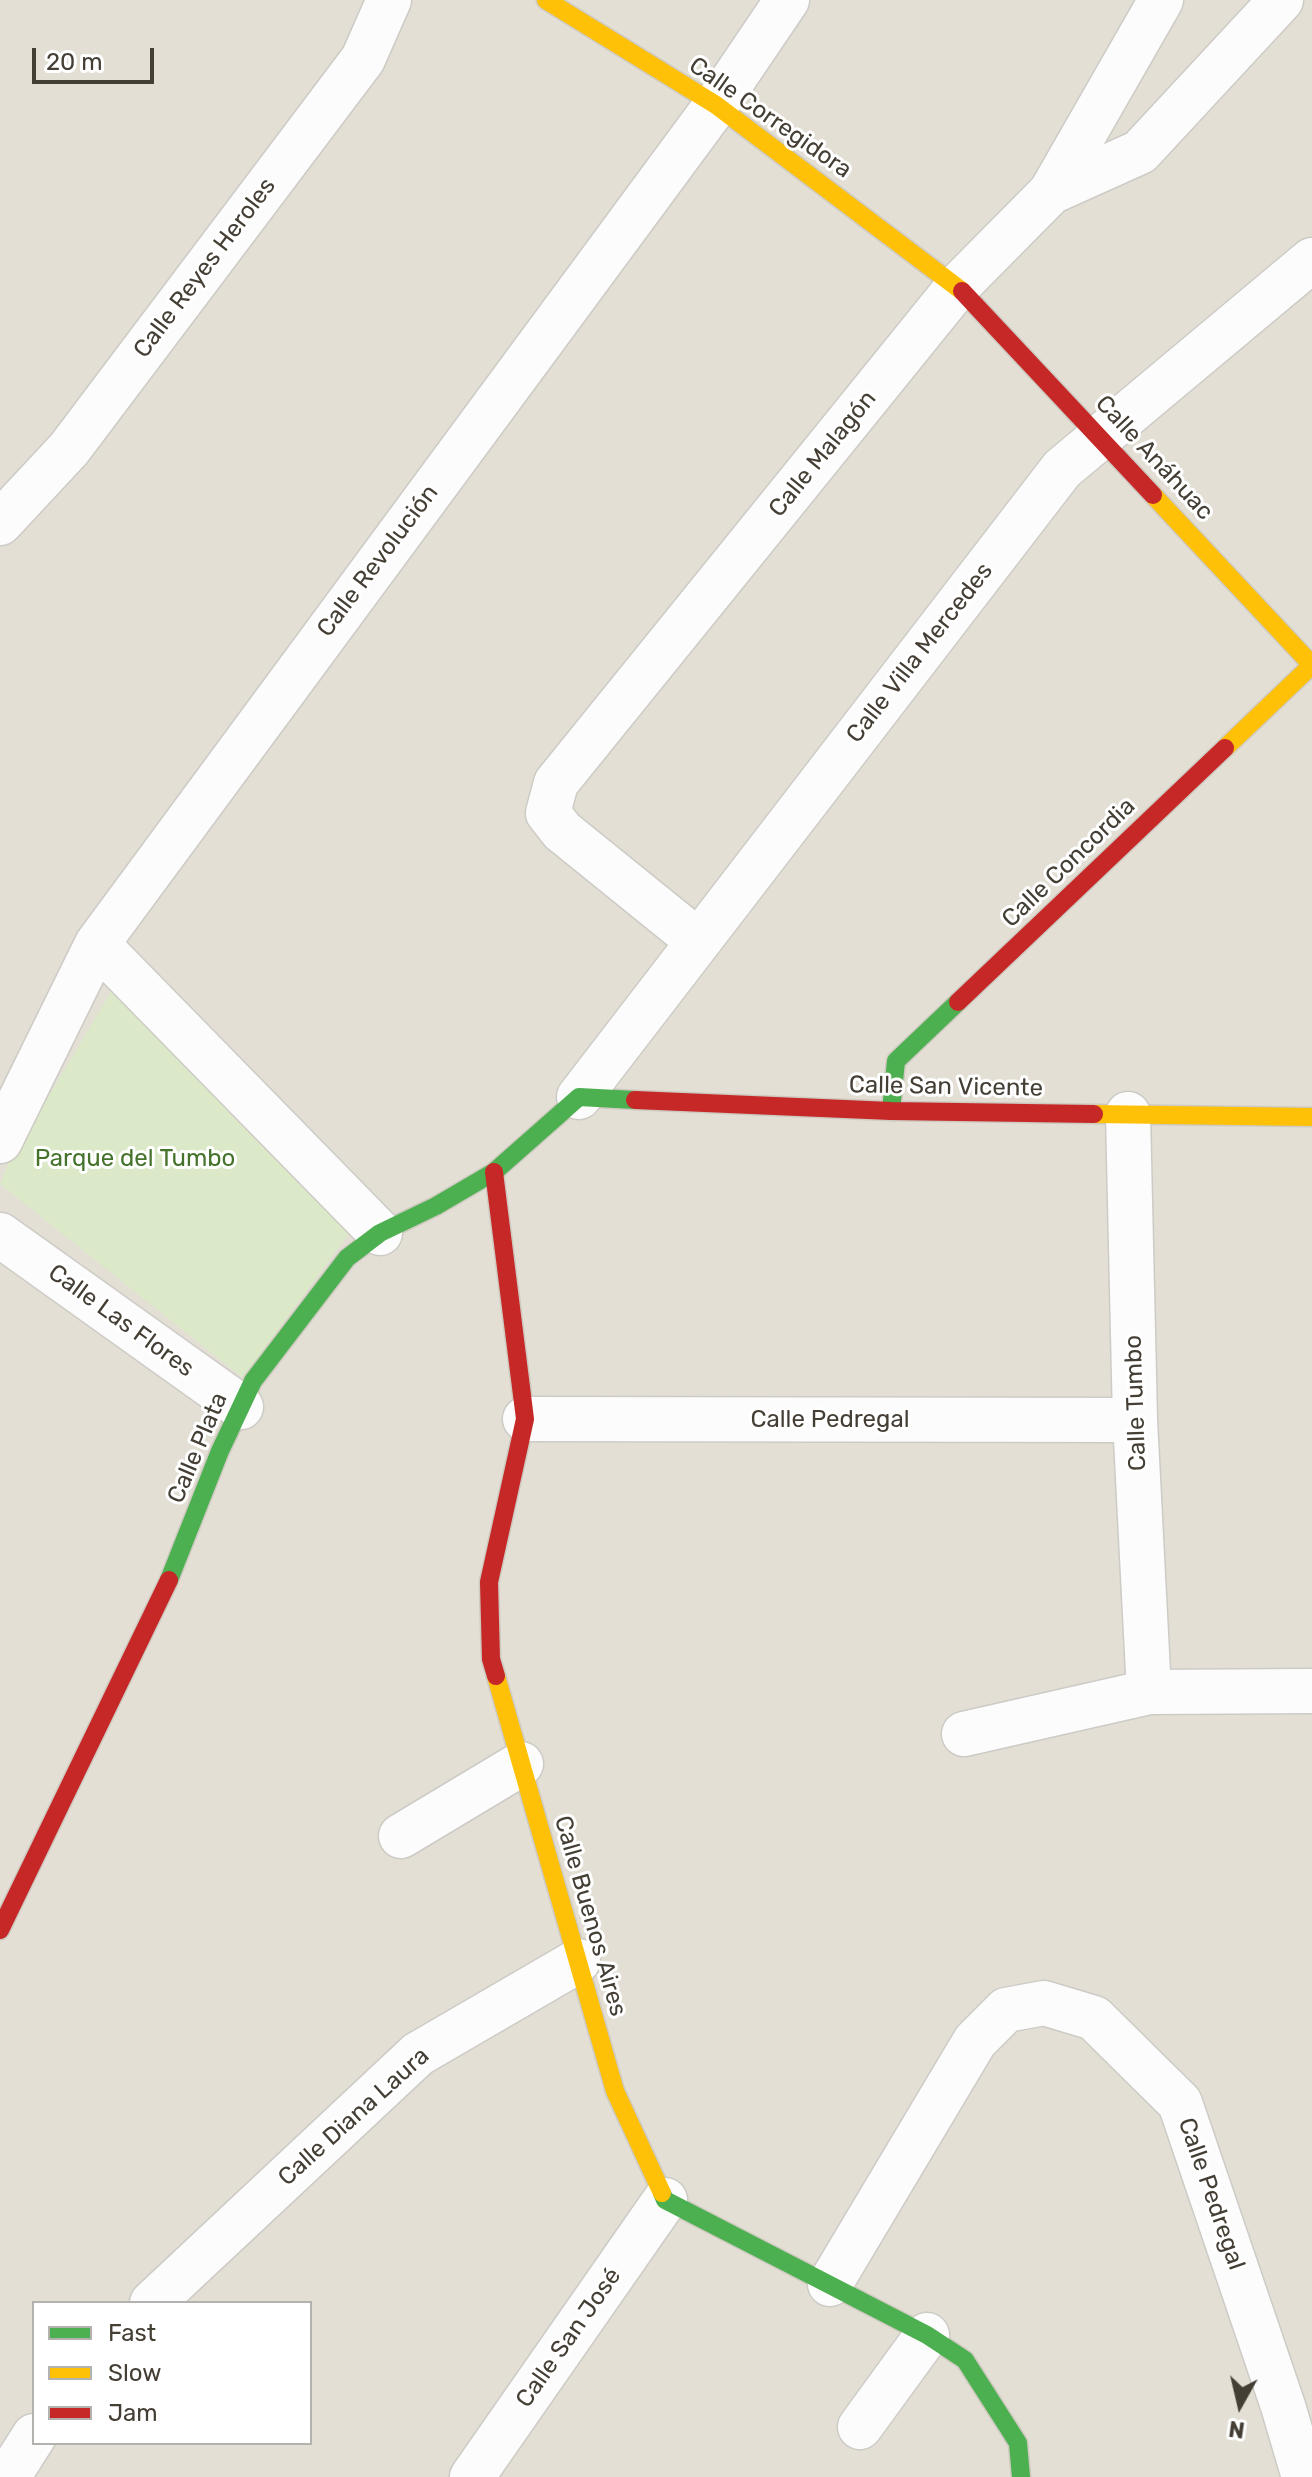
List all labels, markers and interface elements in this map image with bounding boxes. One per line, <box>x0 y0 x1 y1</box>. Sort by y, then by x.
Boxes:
scale bar <box>36 32 158 82</box>
text: 20 m <box>46 48 103 76</box>
street label: Calle Corregidora <box>683 51 857 185</box>
street label: Calle Reyes Heroles <box>128 172 282 364</box>
street label: Calle Malagón <box>763 385 883 523</box>
street label: Calle Anáhuac <box>1089 390 1219 526</box>
street label: Calle Revolución <box>311 479 445 643</box>
street label: Calle Villa Mercedes <box>841 557 999 749</box>
street label: Calle Concordia <box>997 792 1141 934</box>
street label: Calle San Vicente <box>849 1071 1043 1103</box>
park label: Parque del Tumbo <box>35 1145 235 1173</box>
street label: Calle Las Flores <box>42 1258 200 1384</box>
street label: Calle Tumbo <box>1119 1335 1153 1471</box>
street label: Calle Plata <box>162 1388 234 1508</box>
street label: Calle Pedregal <box>751 1406 909 1434</box>
street label: Calle Buenos Aires <box>548 1813 632 2019</box>
street label: Calle Diana Laura <box>273 2042 435 2192</box>
street label: Calle Pedregal <box>1172 2114 1250 2274</box>
street label: Calle San José <box>510 2263 628 2413</box>
legend <box>32 2301 312 2445</box>
text: Fast <box>108 2319 156 2347</box>
text: Slow <box>108 2359 161 2387</box>
north arrow <box>1200 2365 1280 2445</box>
text: Jam <box>108 2399 158 2427</box>
text: N <box>1227 2415 1246 2444</box>

